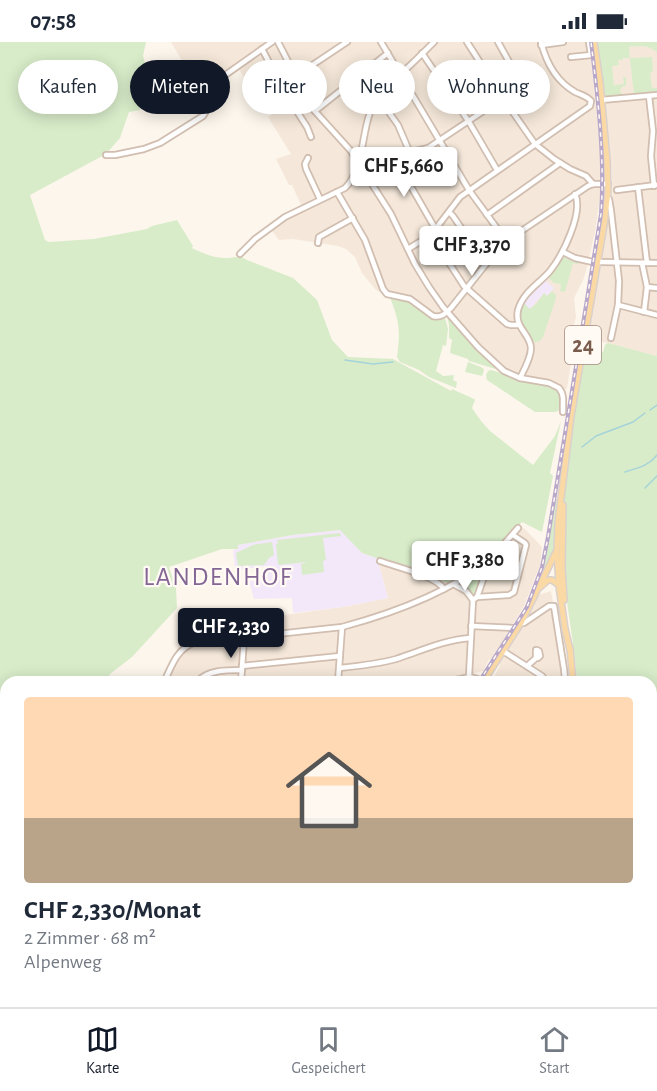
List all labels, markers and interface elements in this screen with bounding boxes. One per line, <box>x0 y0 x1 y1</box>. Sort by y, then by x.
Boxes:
text: 07:58 <box>30 10 76 32</box>
chip: Kaufen <box>18 60 118 114</box>
chip: Mieten <box>130 60 230 114</box>
chip: Filter <box>242 60 327 114</box>
chip: Neu <box>339 60 415 114</box>
chip: Wohnung <box>427 60 550 114</box>
pin: CHF 5,660 <box>335 147 473 198</box>
text: CHF 5,660 <box>364 156 444 176</box>
pin: CHF 3,370 <box>403 226 541 277</box>
text: CHF 3,370 <box>433 235 511 255</box>
road number: 24 <box>565 326 601 364</box>
pin: CHF 3,380 <box>396 541 534 592</box>
text: CHF 3,380 <box>426 550 504 570</box>
district label: LANDENHOF <box>143 564 293 590</box>
pin: CHF 2,330 <box>162 608 300 659</box>
text: CHF 2,330 <box>192 617 270 637</box>
icon: home <box>275 736 383 844</box>
text: CHF 2,330/Monat <box>24 897 201 923</box>
text: 2 Zimmer · 68 m² <box>24 928 156 948</box>
text: Alpenweg <box>24 952 102 972</box>
tab: Karte <box>86 1023 119 1078</box>
tab: Gespeichert <box>292 1023 366 1078</box>
tab: Start <box>538 1023 571 1078</box>

